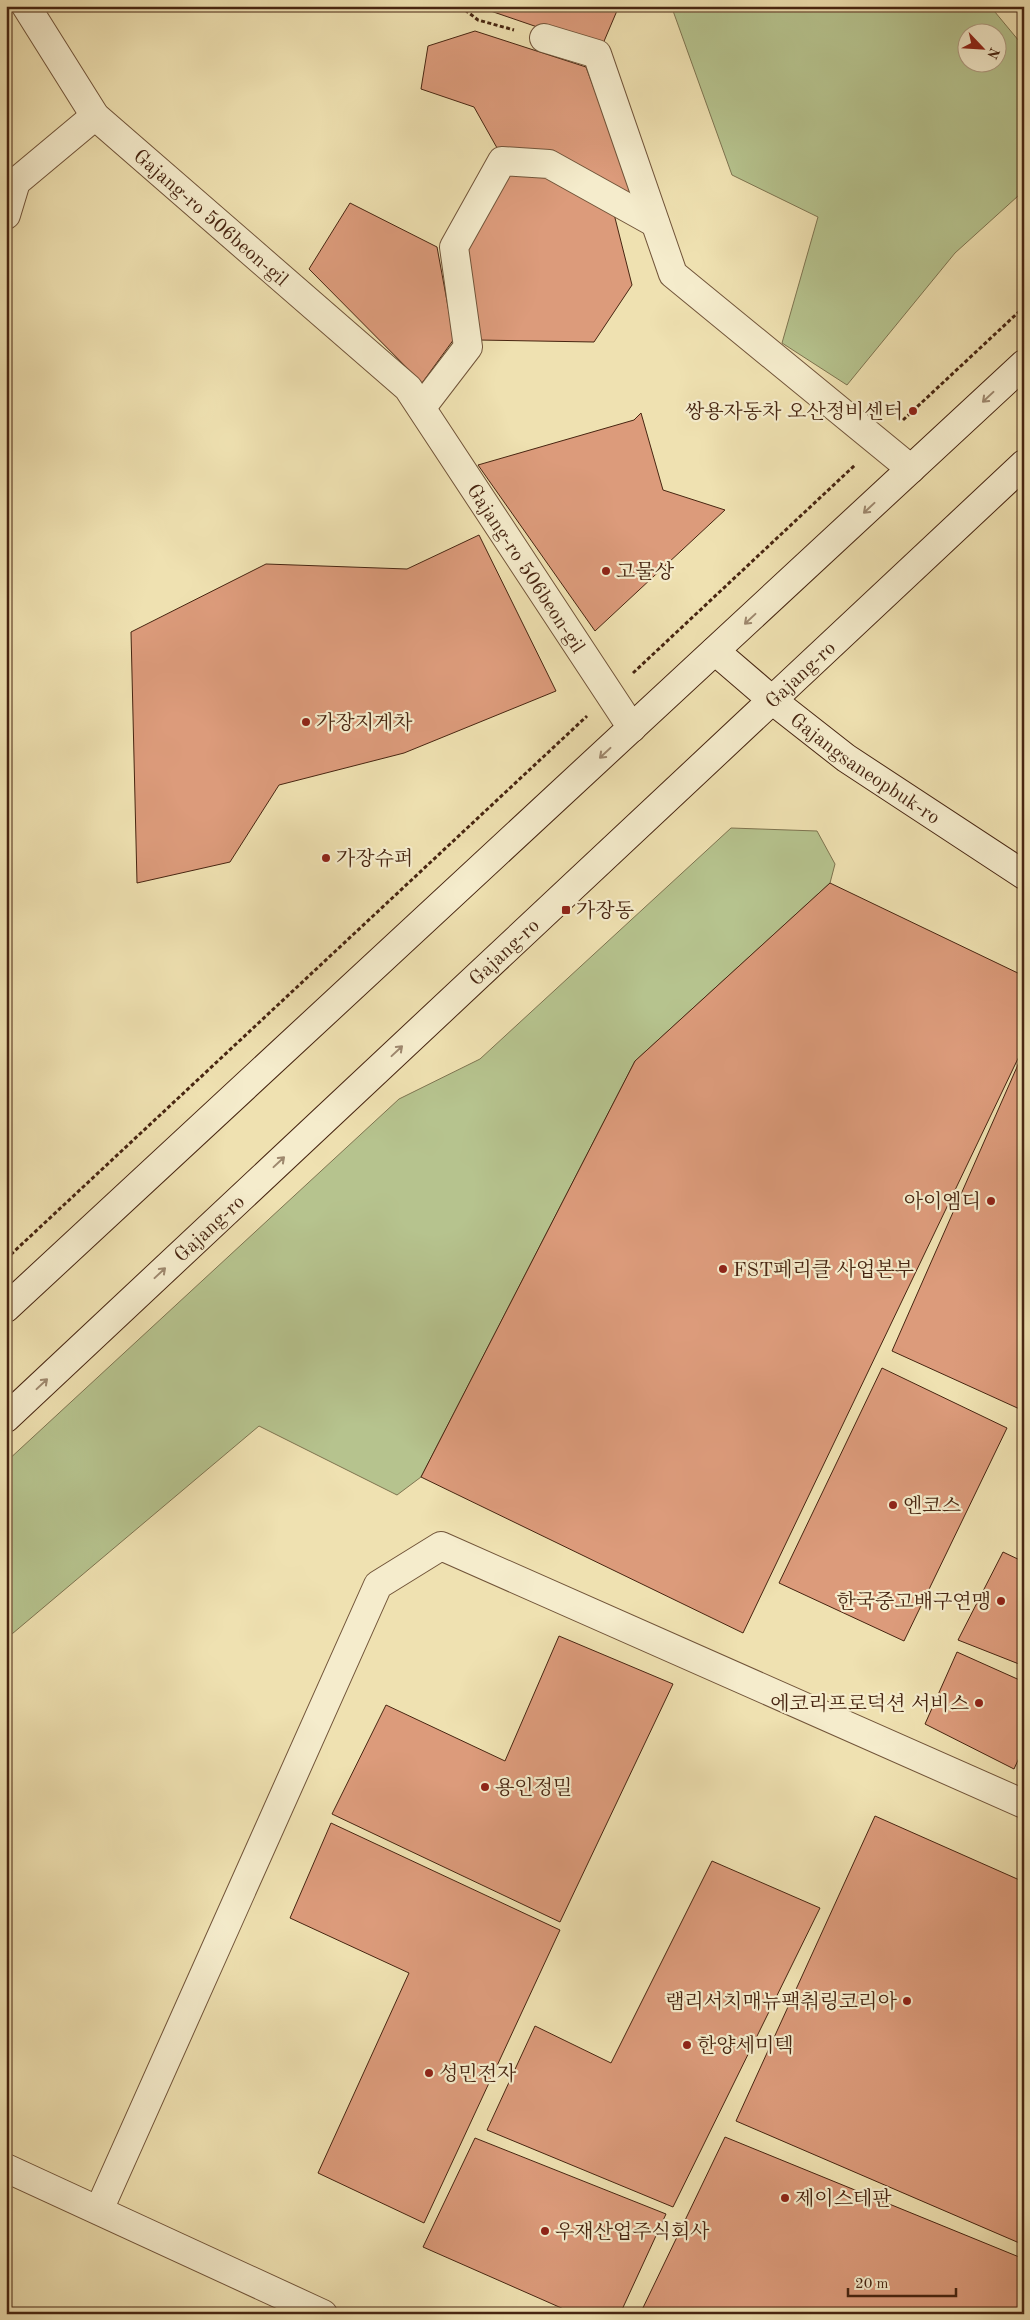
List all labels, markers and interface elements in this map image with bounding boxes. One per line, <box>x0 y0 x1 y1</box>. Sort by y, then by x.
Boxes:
north arrow <box>958 22 1008 72</box>
text: N <box>984 45 1001 61</box>
street label: Gajang-ro 506beon-gil <box>129 146 291 291</box>
one-way arrow <box>982 391 995 403</box>
place label: 쌍용자동차 오산정비센터 <box>685 400 903 423</box>
marker: 쌍용자동차 오산정비센터 <box>907 405 919 417</box>
street label: Gajang-ro 506beon-gil <box>462 481 588 657</box>
one-way arrow <box>862 502 875 514</box>
place label: 고물상 <box>616 561 675 583</box>
marker: 고물상 <box>600 565 612 577</box>
one-way arrow <box>743 613 756 625</box>
street label: Gajang-ro <box>762 638 840 713</box>
street label: Gajangsaneopbuk-ro <box>786 710 943 829</box>
place label: 가장지게차 <box>316 712 413 734</box>
marker: 가장지게차 <box>300 716 312 728</box>
one-way arrow <box>599 747 611 759</box>
place label: 가장슈퍼 <box>336 848 413 870</box>
marker: 가장슈퍼 <box>320 852 332 864</box>
place label: 가장동 <box>576 900 634 922</box>
marker: 가장동 <box>560 904 572 916</box>
street label: Gajang-ro <box>466 916 544 990</box>
one-way arrow <box>391 1045 404 1057</box>
one-way arrow <box>273 1156 285 1168</box>
place label: 아이엠디 <box>904 1191 981 1213</box>
street label: Gajang-ro <box>171 1192 249 1267</box>
marker: 아이엠디 <box>985 1195 997 1207</box>
place label: FST페리클 사업본부 <box>733 1258 914 1281</box>
marker: FST페리클 사업본부 <box>717 1263 729 1275</box>
one-way arrow <box>154 1267 167 1279</box>
one-way arrow <box>35 1378 48 1390</box>
place label: 엔코스 <box>903 1495 961 1517</box>
marker: 엔코스 <box>887 1499 899 1511</box>
place label: 한국중고배구연맹 <box>836 1591 991 1613</box>
marker: 한국중고배구연맹 <box>995 1595 1007 1607</box>
place label: 에코리프로덕션 서비스 <box>770 1692 969 1715</box>
marker: 에코리프로덕션 서비스 <box>973 1697 985 1709</box>
place label: 용인정밀 <box>495 1777 572 1799</box>
marker: 용인정밀 <box>479 1781 491 1793</box>
place label: 램리서치매뉴팩춰링코리아 <box>665 1991 898 2013</box>
marker: 램리서치매뉴팩춰링코리아 <box>901 1995 913 2007</box>
place label: 한양세미텍 <box>697 2035 794 2057</box>
marker: 한양세미텍 <box>681 2039 693 2051</box>
place label: 성민전자 <box>439 2063 517 2085</box>
marker: 성민전자 <box>423 2067 435 2079</box>
place label: 제이스테판 <box>795 2188 892 2210</box>
marker: 제이스테판 <box>779 2192 791 2204</box>
place label: 우재산업주식회사 <box>555 2221 710 2243</box>
marker: 우재산업주식회사 <box>539 2225 551 2237</box>
scale bar <box>848 2265 955 2297</box>
text: 20 m <box>855 2277 889 2292</box>

